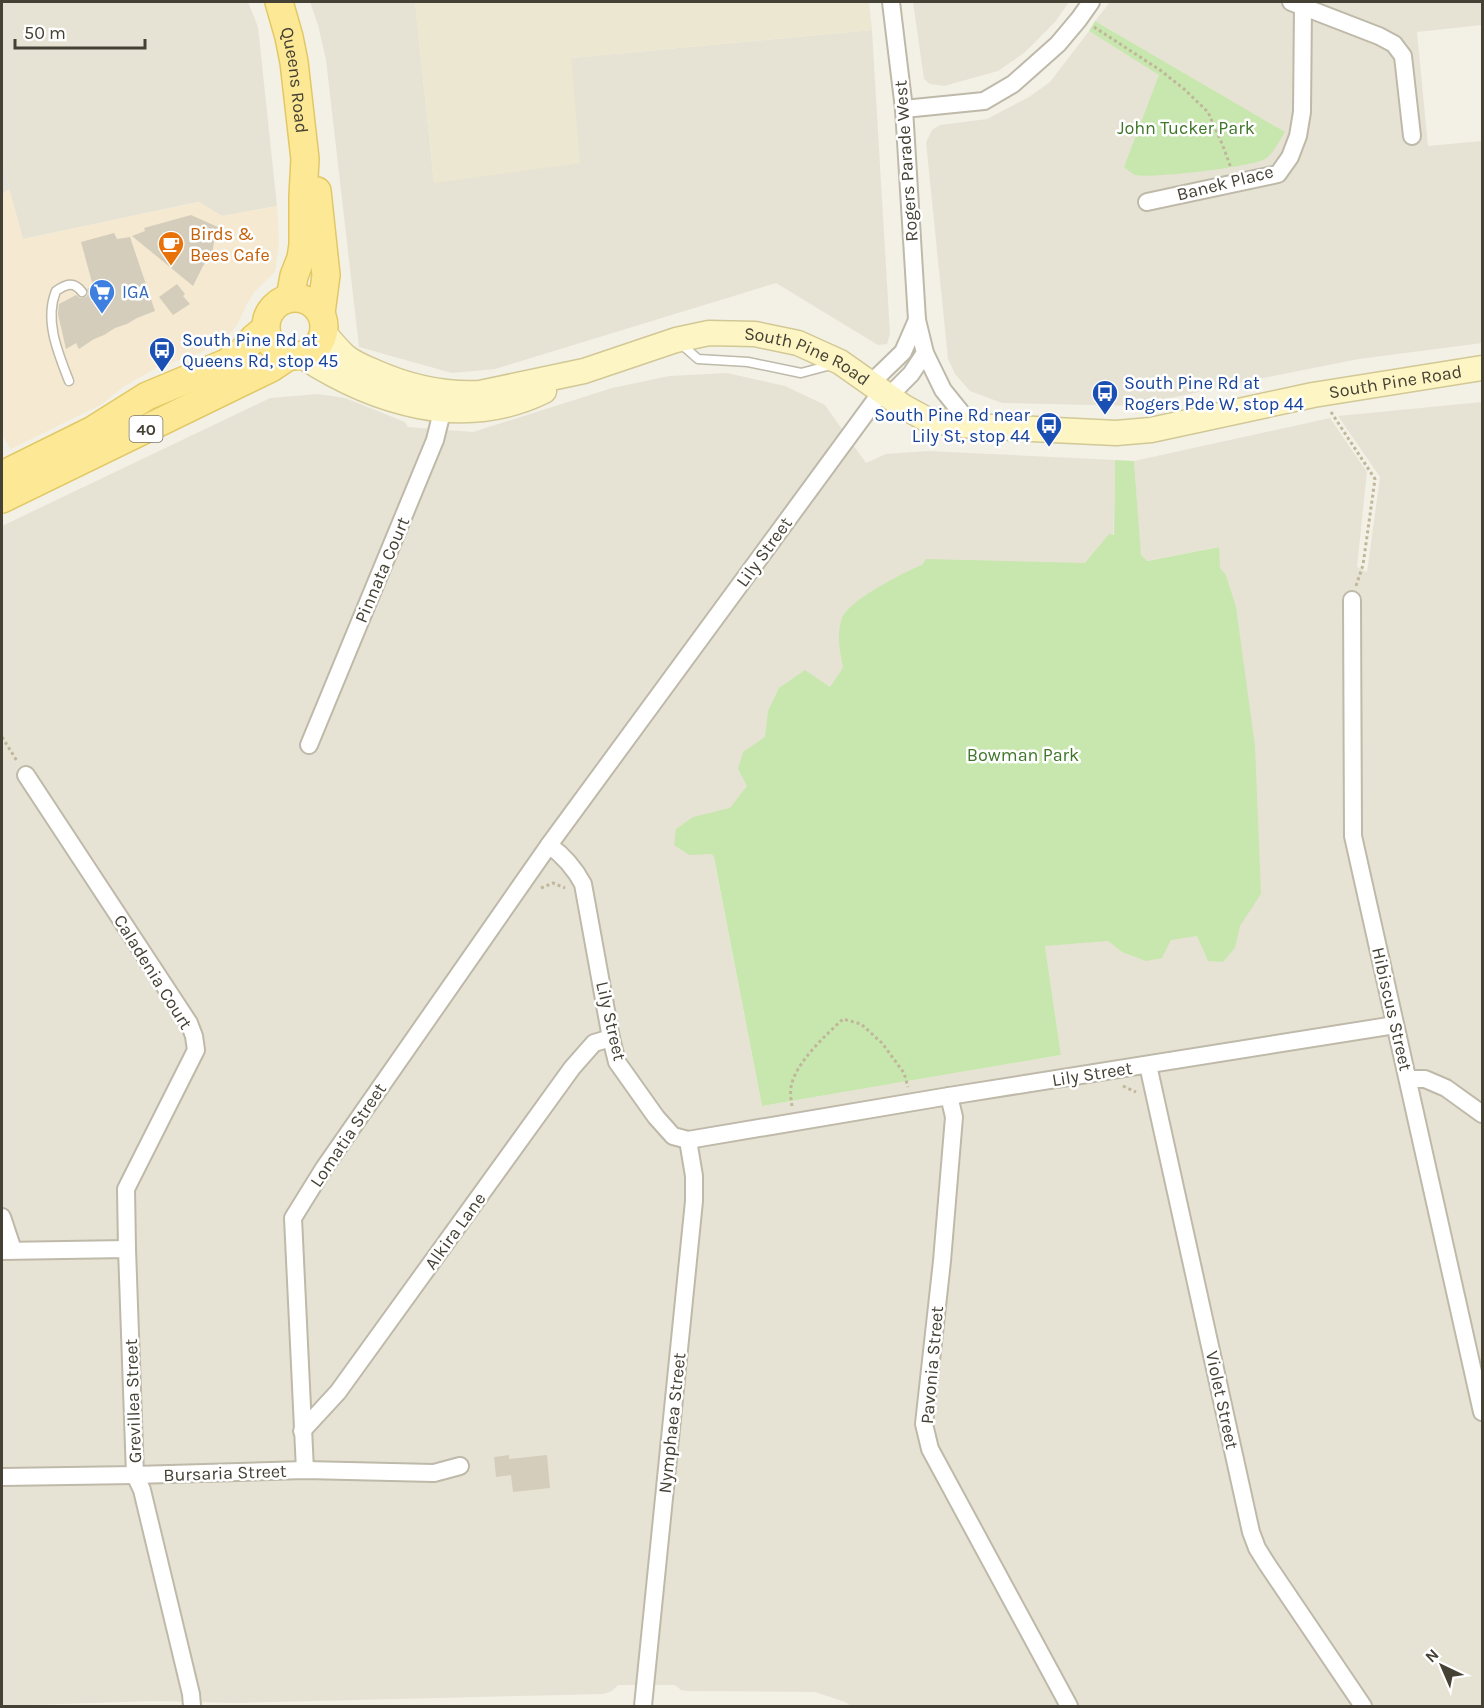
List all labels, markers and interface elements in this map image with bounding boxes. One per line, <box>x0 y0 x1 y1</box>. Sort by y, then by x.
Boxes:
scale bar <box>15 12 146 50</box>
text: 50 m <box>24 22 66 44</box>
street label: Queens Road <box>276 24 313 135</box>
street label: Rogers Parade West <box>889 79 923 243</box>
park label: John Tucker Park <box>1117 117 1255 139</box>
street label: Banek Place <box>1174 160 1276 206</box>
place label: Birds & Bees Cafe <box>190 223 270 266</box>
cafe icon: Birds & Bees Cafe <box>156 229 186 267</box>
supermarket icon: IGA <box>87 277 117 315</box>
place label: IGA <box>122 281 149 303</box>
street label: South Pine Road <box>744 323 874 390</box>
place label: South Pine Rd at Queens Rd, stop 45 <box>182 329 339 372</box>
bus stop icon: South Pine Rd at Queens Rd, stop 45 <box>147 335 177 373</box>
street label: South Pine Road <box>1327 360 1464 403</box>
place label: South Pine Rd at Rogers Pde W, stop 44 <box>1124 372 1304 415</box>
bus stop icon: South Pine Rd at Rogers Pde W, stop 44 <box>1090 378 1120 416</box>
place label: South Pine Rd near Lily St, stop 44 <box>874 404 1030 447</box>
bus stop icon: South Pine Rd near Lily St, stop 44 <box>1034 410 1064 448</box>
road number: 40 <box>130 416 162 442</box>
street label: Lily Street <box>731 513 797 591</box>
street label: Pinnata Court <box>350 514 414 626</box>
park label: Bowman Park <box>967 744 1079 766</box>
street label: Caladenia Court <box>109 911 197 1034</box>
street label: Hibiscus Street <box>1367 945 1417 1073</box>
street label: Lily Street <box>591 979 631 1063</box>
street label: Lily Street <box>1050 1057 1134 1091</box>
street label: Lomatia Street <box>305 1079 391 1191</box>
street label: Alkira Lane <box>420 1188 490 1274</box>
street label: Pavonia Street <box>916 1305 948 1425</box>
street label: Grevillea Street <box>120 1338 146 1464</box>
street label: Violet Street <box>1201 1349 1243 1451</box>
street label: Nymphaea Street <box>654 1351 690 1495</box>
street label: Bursaria Street <box>163 1460 287 1486</box>
north arrow <box>1412 1636 1472 1696</box>
text: N <box>1421 1645 1443 1666</box>

